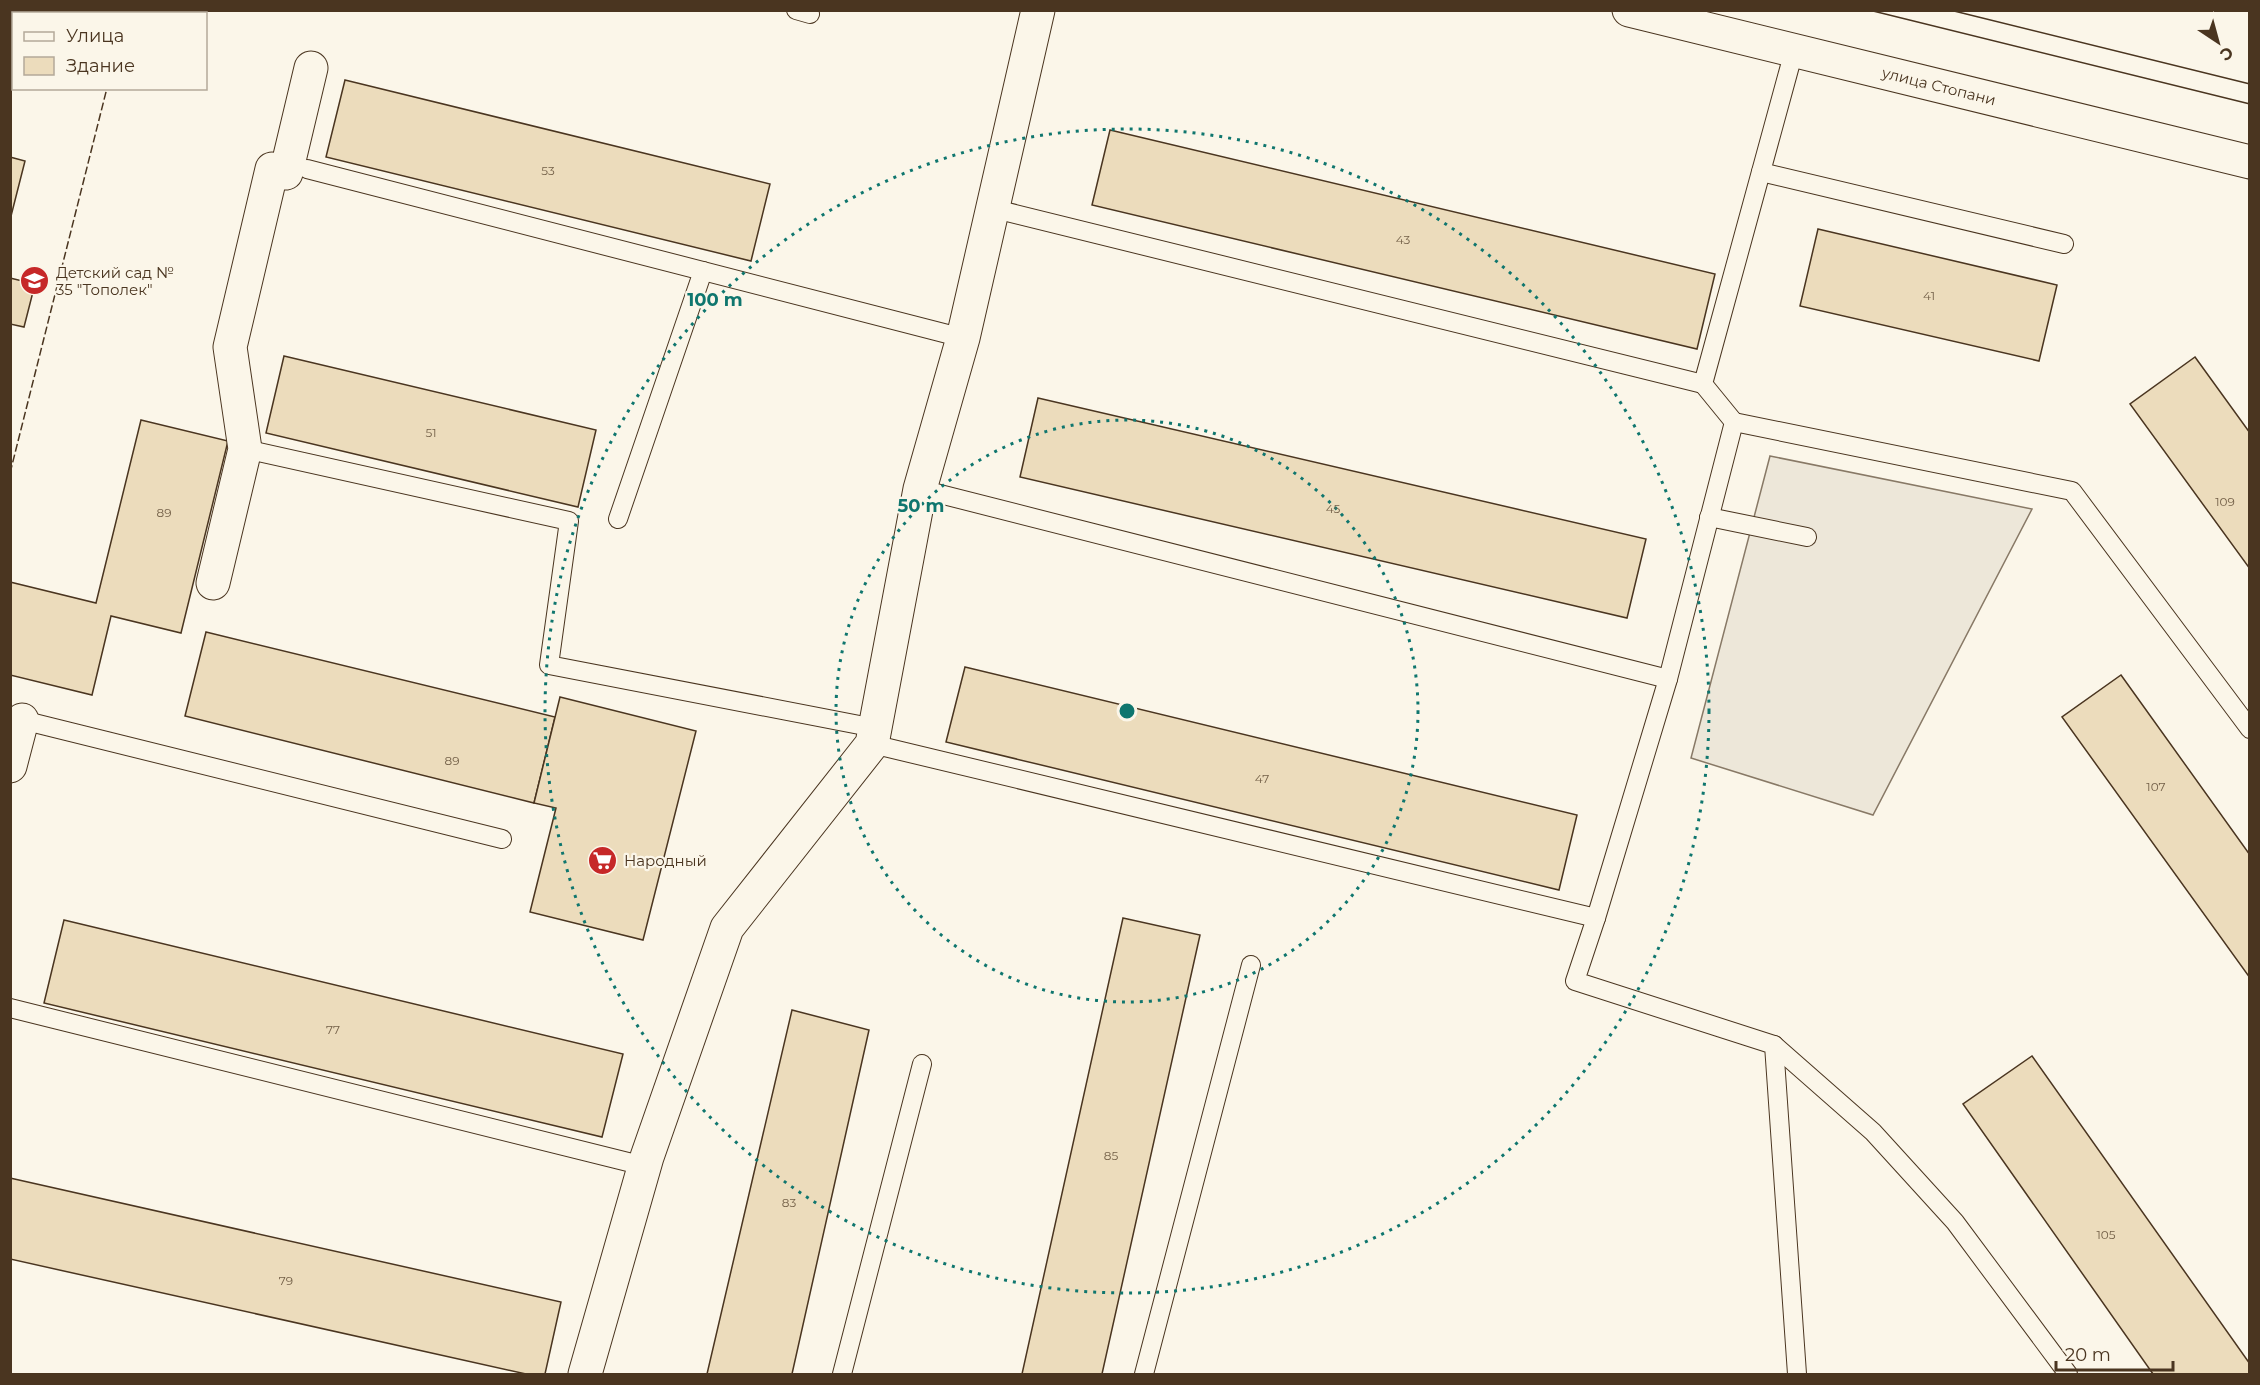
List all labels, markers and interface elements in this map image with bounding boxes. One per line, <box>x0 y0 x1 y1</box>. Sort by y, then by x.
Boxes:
legend <box>12 12 207 90</box>
north arrow <box>2188 12 2248 72</box>
text: Улица <box>66 25 124 47</box>
text: С <box>2216 43 2237 65</box>
text: Здание <box>66 55 135 77</box>
street label: улица Стопани <box>1879 62 1998 109</box>
house number: 53 <box>541 163 555 178</box>
house number: 43 <box>1396 232 1410 247</box>
place label: Детский сад № 35 "Тополек" <box>56 263 174 299</box>
school or university icon: Детский сад № 35 "Тополек" <box>19 265 51 297</box>
house number: 41 <box>1923 288 1935 303</box>
text: 100 m <box>687 289 743 311</box>
house number: 51 <box>425 425 437 440</box>
house number: 109 <box>2215 494 2235 509</box>
text: 50 m <box>898 495 944 517</box>
house number: 45 <box>1326 501 1341 516</box>
house number: 89 <box>157 505 171 520</box>
centre of rings <box>1117 701 1137 721</box>
house number: 89 <box>445 753 459 768</box>
house number: 47 <box>1255 771 1269 786</box>
house number: 107 <box>2146 779 2166 794</box>
supermarket icon: Народный <box>587 844 619 876</box>
place label: Народный <box>624 851 707 870</box>
house number: 77 <box>326 1022 340 1037</box>
house number: 85 <box>1104 1148 1118 1163</box>
house number: 83 <box>782 1195 796 1210</box>
house number: 105 <box>2096 1227 2116 1242</box>
house number: 79 <box>279 1273 293 1288</box>
scale bar <box>2056 1334 2173 1372</box>
text: 20 m <box>2065 1344 2111 1366</box>

